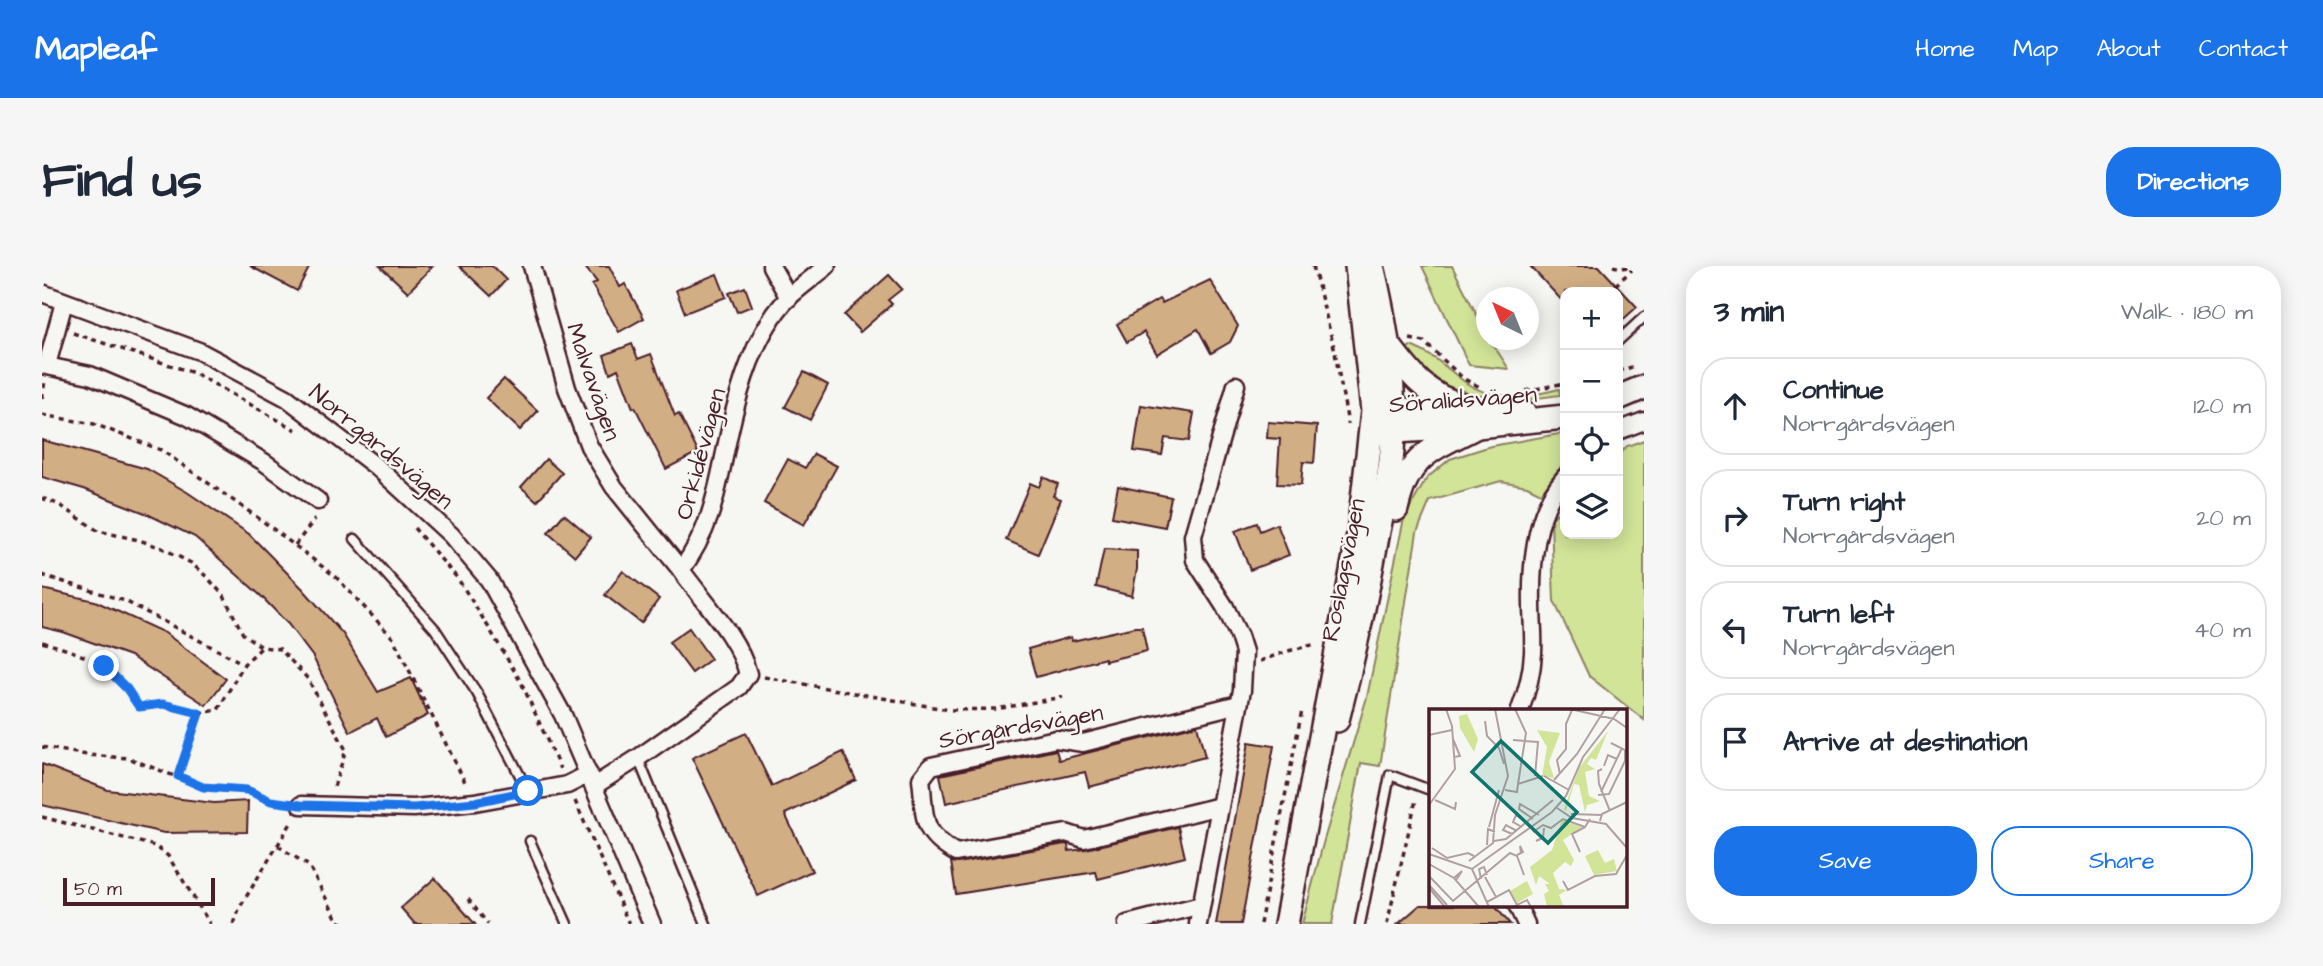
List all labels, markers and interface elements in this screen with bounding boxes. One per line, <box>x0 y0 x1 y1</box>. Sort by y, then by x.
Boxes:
text: Mapleaf <box>35 26 157 72</box>
text: Home <box>1915 32 1975 66</box>
text: Map <box>2013 32 2058 66</box>
text: About <box>2096 32 2161 66</box>
text: Contact <box>2199 32 2288 66</box>
button: Directions <box>2106 147 2281 217</box>
text: Find us <box>42 148 202 216</box>
north arrow <box>1476 287 1539 350</box>
map controls <box>1560 287 1623 539</box>
button: + <box>1560 287 1623 350</box>
text: 3 min <box>1714 291 1784 333</box>
text: Walk · 180 m <box>2121 296 2253 328</box>
street label: Malvavägen <box>556 319 629 446</box>
button: − <box>1560 350 1623 413</box>
text: Continue <box>1783 372 1884 408</box>
street label: Norrgårdsvägen <box>301 376 461 518</box>
street label: Söralidsvägen <box>1388 378 1538 423</box>
street label: Orkidévägen <box>667 384 736 524</box>
icon: ahead <box>1716 387 1754 425</box>
text: 120 m <box>2193 390 2251 422</box>
text: Norrgårdsvägen <box>1783 408 1955 440</box>
button: locate <box>1560 413 1623 476</box>
button: layers <box>1560 476 1623 539</box>
text: Turn right <box>1783 484 1905 520</box>
street label: Roslagsvägen <box>1313 496 1376 645</box>
icon: right <box>1716 499 1754 537</box>
text: 20 m <box>2196 502 2251 534</box>
text: Norrgårdsvägen <box>1783 520 1955 552</box>
text: Turn left <box>1783 596 1894 632</box>
icon: left <box>1716 611 1754 649</box>
text: 40 m <box>2194 614 2251 646</box>
text: Norrgårdsvägen <box>1783 632 1955 664</box>
route end <box>88 650 119 681</box>
street label: Sörgårdsvägen <box>936 696 1106 759</box>
inset map <box>1429 709 1626 906</box>
icon: arrive <box>1716 723 1754 761</box>
text: Arrive at destination <box>1783 724 2028 760</box>
route start <box>512 775 543 806</box>
button: Save <box>1714 826 1977 896</box>
button: Share <box>1991 826 2253 896</box>
scale bar <box>63 875 215 907</box>
text: 50 m <box>74 876 122 903</box>

